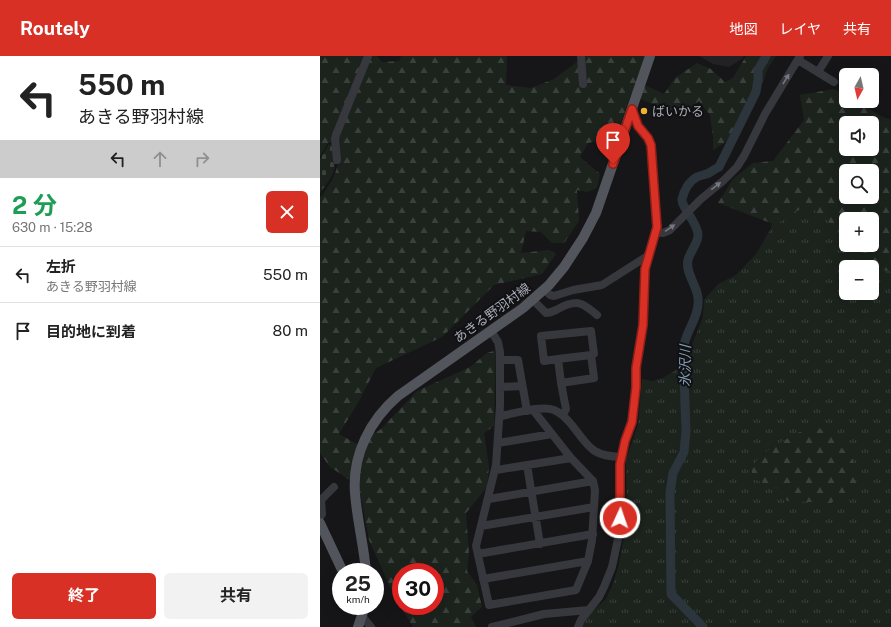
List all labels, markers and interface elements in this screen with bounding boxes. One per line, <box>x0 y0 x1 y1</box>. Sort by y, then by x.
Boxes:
text: Routely <box>20 17 90 39</box>
text: 地図 <box>729 21 757 37</box>
text: レイヤ <box>779 21 821 37</box>
text: 共有 <box>843 21 871 37</box>
text: 550 m <box>78 68 165 101</box>
north arrow <box>839 68 879 108</box>
map controls <box>839 68 879 300</box>
icon: left <box>12 72 64 124</box>
one-way arrow <box>782 74 790 84</box>
place label: ばいかる <box>652 104 704 119</box>
text: あきる野羽村線 <box>78 106 204 127</box>
marker: ばいかる <box>639 106 649 116</box>
button: sound <box>839 116 879 156</box>
pin <box>596 123 630 164</box>
icon: arrive <box>602 129 624 151</box>
icon: left <box>107 148 129 170</box>
icon: ahead <box>149 148 171 170</box>
icon: right <box>191 148 213 170</box>
button: search <box>839 164 879 204</box>
one-way arrow <box>710 182 721 191</box>
text: 2 分 <box>12 191 57 219</box>
button: close <box>266 191 308 233</box>
button: + <box>839 212 879 252</box>
text: 630 m · 15:28 <box>12 220 93 235</box>
one-way arrow <box>665 224 676 232</box>
text: 左折 <box>46 258 76 275</box>
button: − <box>839 260 879 300</box>
icon: left <box>12 264 34 286</box>
text: 550 m <box>263 266 308 283</box>
text: あきる野羽村線 <box>46 279 137 294</box>
street label: あきる野羽村線 <box>451 280 533 346</box>
icon: arrive <box>12 320 34 342</box>
text: 80 m <box>273 322 308 339</box>
text: 目的地に到着 <box>46 323 136 340</box>
water label: 氷沢川 <box>677 343 693 387</box>
position arrow <box>599 497 641 539</box>
speed limit sign: 30 <box>392 563 444 615</box>
text: 25 <box>345 572 371 596</box>
button: 終了 <box>12 573 156 619</box>
button: 共有 <box>164 573 308 619</box>
text: km/h <box>346 593 370 605</box>

